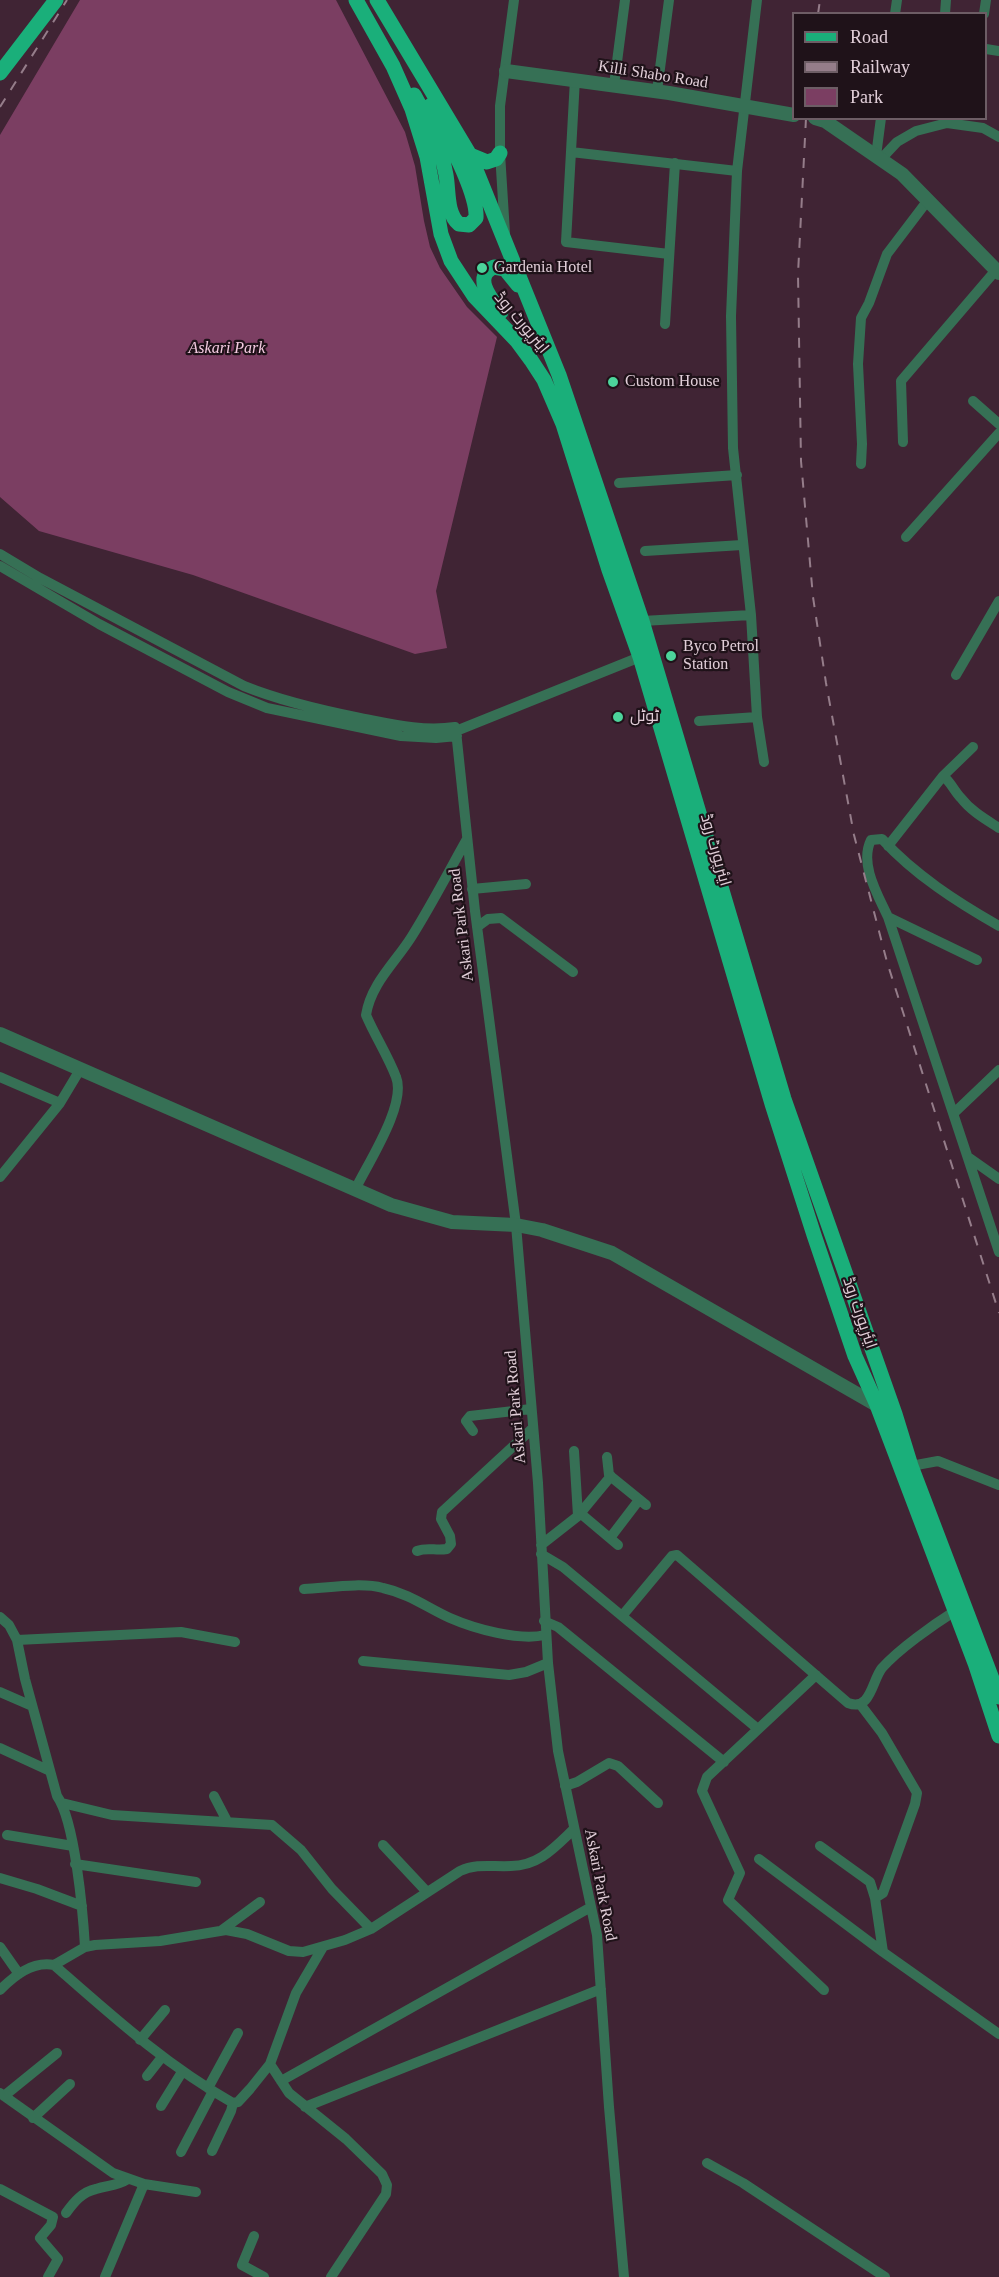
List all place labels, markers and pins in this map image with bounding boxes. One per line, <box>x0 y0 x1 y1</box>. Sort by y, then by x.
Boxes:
place label: Gardenia Hotel <box>494 258 592 278</box>
marker: Gardenia Hotel <box>475 261 489 275</box>
place label: Custom House <box>625 372 720 392</box>
marker: Custom House <box>606 375 620 389</box>
place label: Byco Petrol Station <box>683 637 759 675</box>
marker: Byco Petrol Station <box>664 649 678 663</box>
place label: ٹوٹل <box>630 707 659 727</box>
marker: ٹوٹل <box>611 710 625 724</box>

